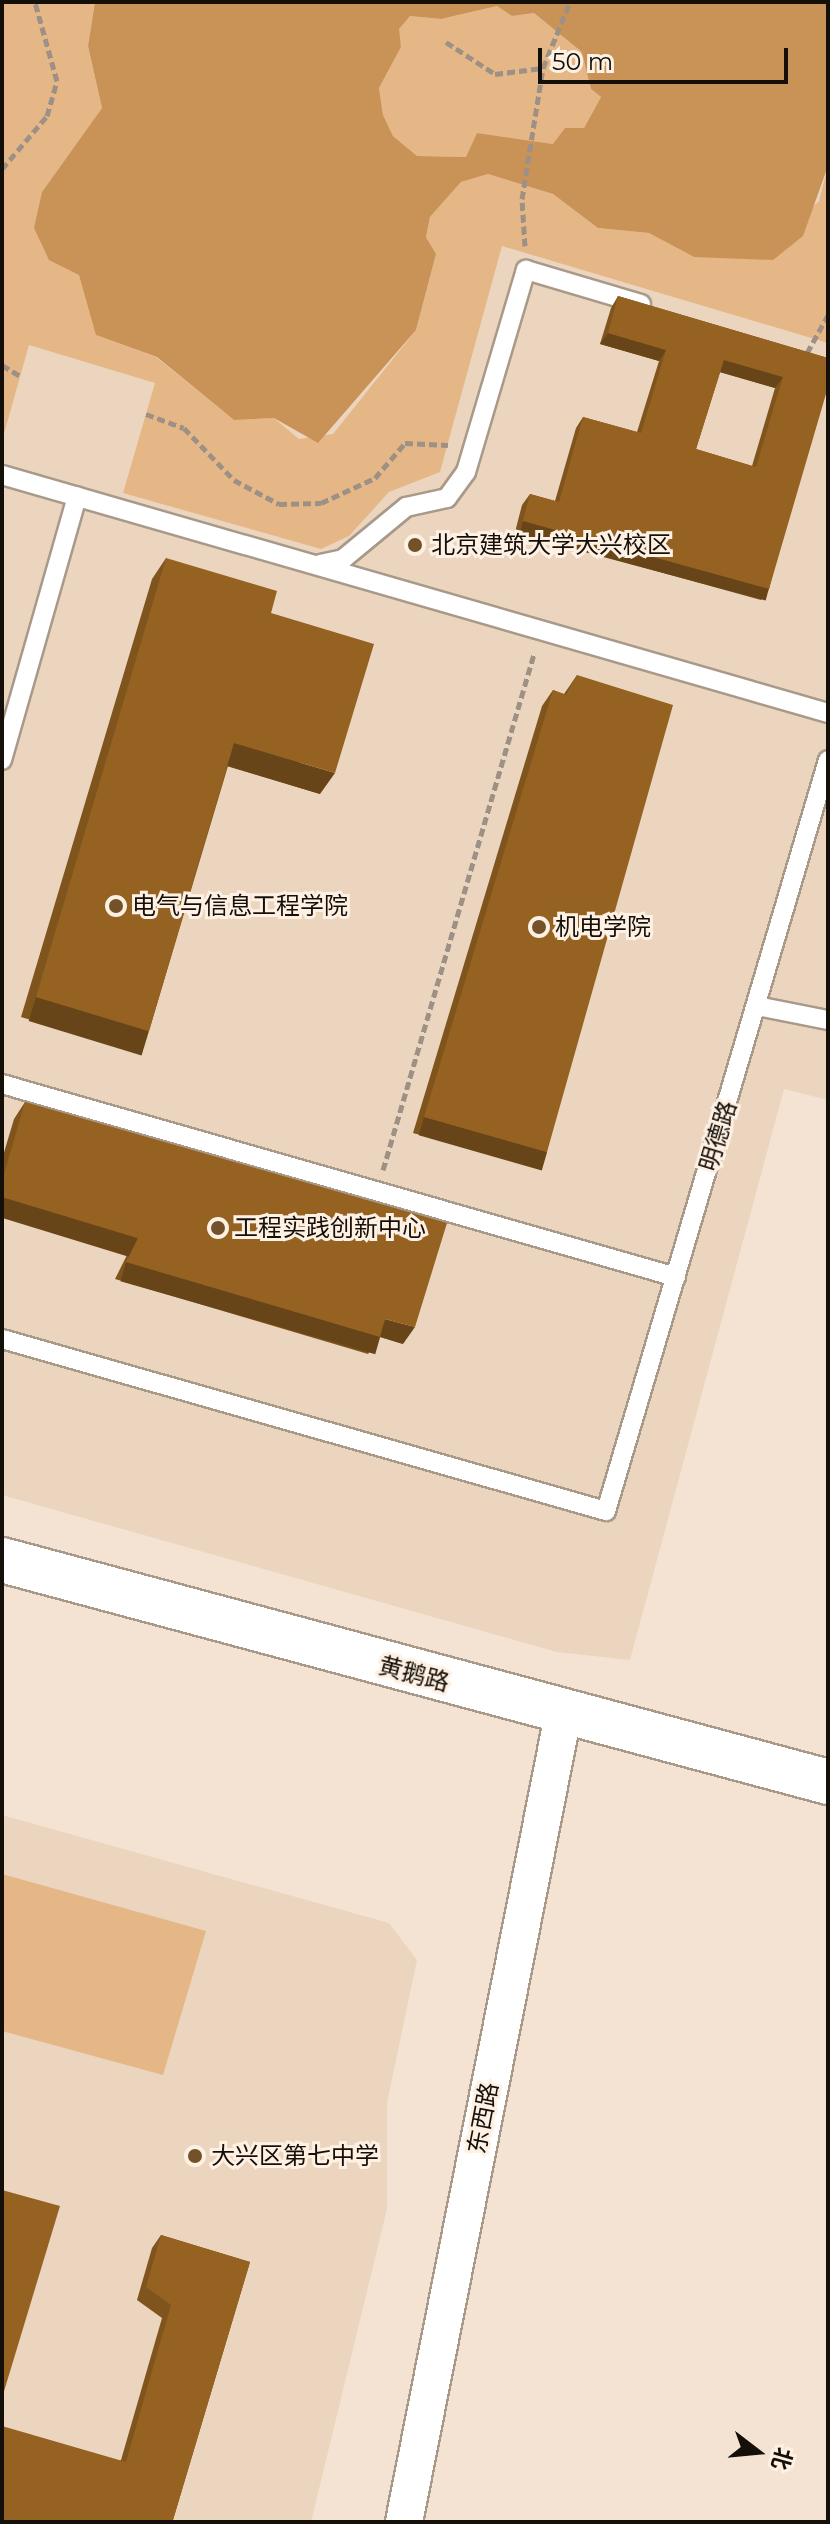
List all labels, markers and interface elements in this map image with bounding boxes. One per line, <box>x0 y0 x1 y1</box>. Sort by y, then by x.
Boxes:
scale bar <box>542 32 792 82</box>
text: 50 m <box>552 47 613 76</box>
place label: 北京建筑大学大兴校区 <box>431 531 671 559</box>
marker: 北京建筑大学大兴校区 <box>406 536 424 554</box>
place label: 电气与信息工程学院 <box>132 892 348 920</box>
marker: 电气与信息工程学院 <box>107 897 125 915</box>
place label: 机电学院 <box>555 913 651 941</box>
marker: 机电学院 <box>530 918 548 936</box>
street label: 明德路 <box>694 1097 742 1175</box>
place label: 工程实践创新中心 <box>234 1214 426 1242</box>
marker: 工程实践创新中心 <box>209 1219 227 1237</box>
street label: 黄鹅路 <box>375 1651 453 1697</box>
street label: 东西路 <box>462 2080 504 2156</box>
place label: 大兴区第七中学 <box>211 2142 379 2170</box>
marker: 大兴区第七中学 <box>186 2147 204 2165</box>
north arrow <box>718 2412 798 2492</box>
text: 北 <box>766 2444 798 2473</box>

